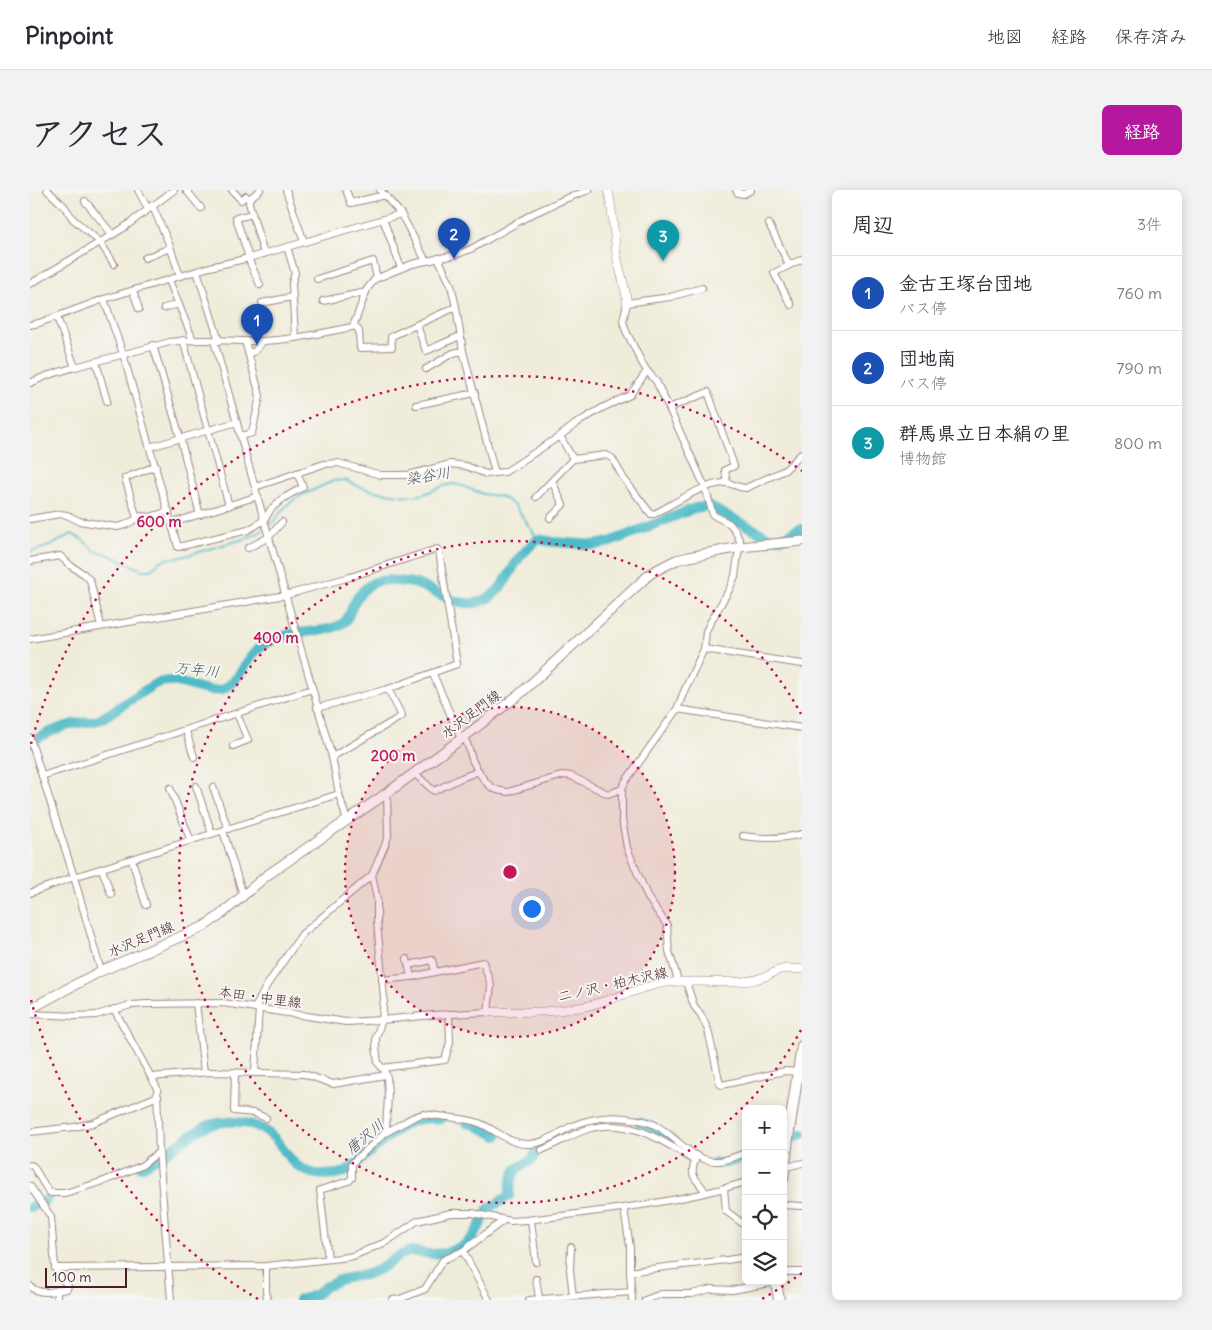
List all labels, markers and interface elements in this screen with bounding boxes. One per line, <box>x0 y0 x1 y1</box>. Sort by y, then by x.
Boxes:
text: Pinpoint <box>25 20 113 50</box>
text: 地図 <box>987 25 1023 48</box>
text: 経路 <box>1051 25 1087 48</box>
text: 保存済み <box>1115 25 1187 48</box>
button: 経路 <box>1102 105 1182 155</box>
text: アクセス <box>30 111 168 155</box>
text: 周辺 <box>852 211 894 238</box>
text: 3件 <box>1137 214 1162 234</box>
pin: 2 <box>438 218 470 259</box>
pin: 3 <box>647 220 679 261</box>
text: 金古王塚台団地 <box>899 271 1032 295</box>
text: 1 <box>865 283 871 303</box>
text: 760 m <box>1117 283 1162 303</box>
text: バス停 <box>899 298 947 318</box>
pin: 1 <box>241 304 273 345</box>
text: 団地南 <box>899 346 956 370</box>
text: 2 <box>864 358 872 378</box>
text: 790 m <box>1117 358 1162 378</box>
text: バス停 <box>899 373 947 393</box>
text: 群馬県立日本絹の里 <box>899 421 1070 445</box>
text: 3 <box>863 433 873 453</box>
text: 800 m <box>1114 433 1162 453</box>
text: 博物館 <box>899 448 947 468</box>
water label: 染谷川 <box>404 463 452 488</box>
text: 600 m <box>136 512 182 531</box>
text: 400 m <box>253 628 299 647</box>
water label: 万年川 <box>174 658 220 681</box>
street label: 水沢足門線 <box>438 686 504 742</box>
text: 200 m <box>371 746 415 765</box>
centre of rings <box>501 863 519 881</box>
your location <box>519 896 545 922</box>
street label: 水沢足門線 <box>105 917 177 961</box>
street label: 二ノ沢・柏木沢線 <box>556 963 670 1005</box>
street label: 本田・中里線 <box>217 982 303 1012</box>
map controls <box>742 1105 787 1285</box>
button: + <box>742 1105 787 1150</box>
water label: 唐沢川 <box>341 1115 388 1158</box>
button: − <box>742 1150 787 1195</box>
button: locate <box>742 1195 787 1240</box>
button: layers <box>742 1240 787 1285</box>
scale bar <box>45 1265 128 1288</box>
text: 100 m <box>52 1268 92 1286</box>

